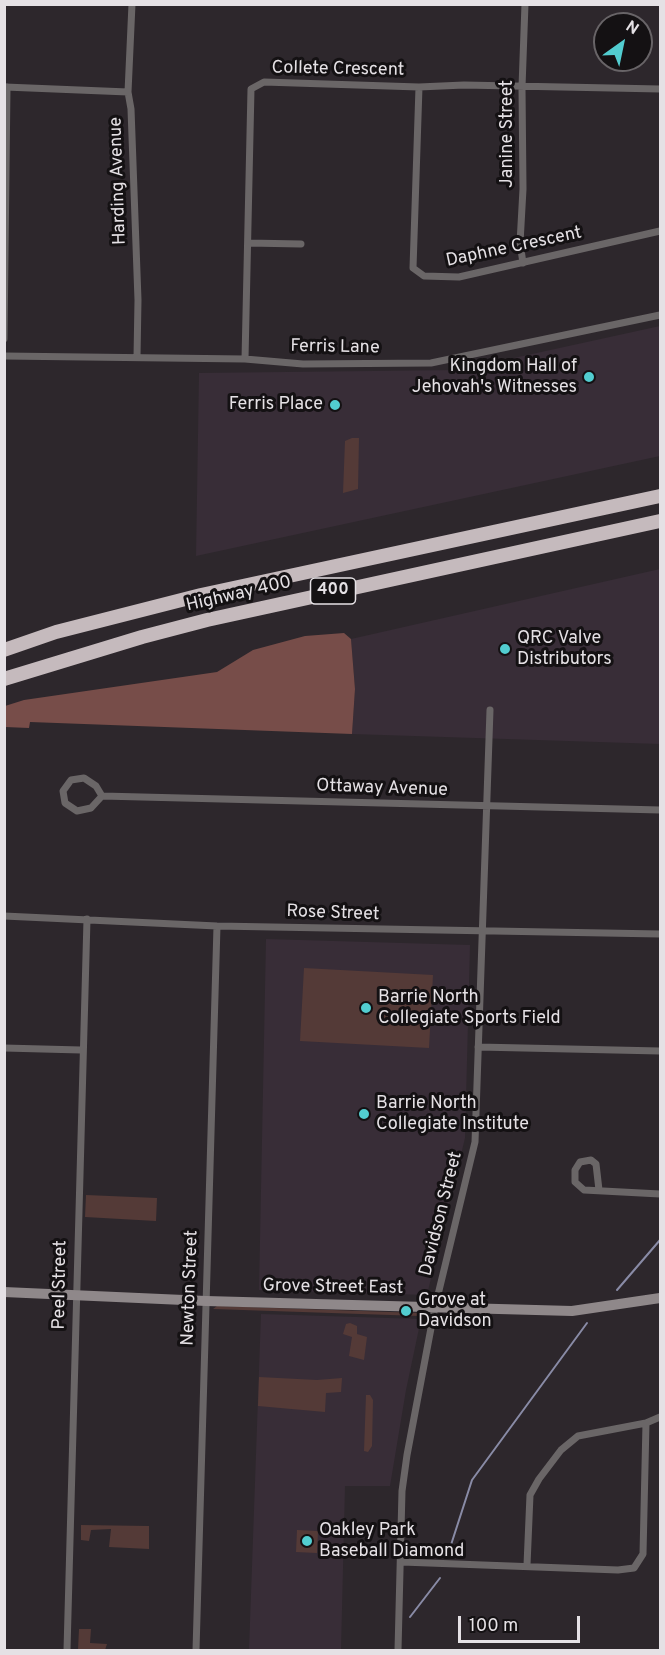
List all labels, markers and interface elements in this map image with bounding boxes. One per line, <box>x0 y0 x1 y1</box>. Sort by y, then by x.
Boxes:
north arrow <box>593 12 653 72</box>
text: N <box>621 17 642 40</box>
street label: Collete Crescent <box>271 58 405 82</box>
street label: Janine Street <box>497 80 519 188</box>
street label: Harding Avenue <box>106 117 132 245</box>
street label: Daphne Crescent <box>444 223 584 273</box>
street label: Ferris Lane <box>290 336 380 360</box>
place label: Kingdom Hall of Jehovah's Witnesses <box>412 356 577 398</box>
marker: Kingdom Hall of Jehovah's Witnesses <box>582 370 596 384</box>
place label: Ferris Place <box>229 394 323 416</box>
marker: Ferris Place <box>328 398 342 412</box>
street label: Highway 400 <box>184 572 294 618</box>
road number: 400 <box>310 578 356 604</box>
place label: QRC Valve Distributors <box>517 628 612 670</box>
marker: QRC Valve Distributors <box>498 642 512 656</box>
street label: Ottaway Avenue <box>316 776 448 802</box>
street label: Rose Street <box>286 902 380 926</box>
place label: Barrie North Collegiate Sports Field <box>378 987 561 1030</box>
marker: Barrie North Collegiate Sports Field <box>359 1001 373 1015</box>
place label: Barrie North Collegiate Institute <box>376 1093 529 1136</box>
marker: Barrie North Collegiate Institute <box>357 1107 371 1121</box>
street label: Davidson Street <box>416 1150 468 1278</box>
street label: Newton Street <box>178 1230 204 1346</box>
street label: Peel Street <box>49 1240 73 1330</box>
street label: Grove Street East <box>262 1276 404 1300</box>
place label: Grove at Davidson <box>418 1290 492 1332</box>
marker: Grove at Davidson <box>399 1304 413 1318</box>
place label: Oakley Park Baseball Diamond <box>319 1520 464 1562</box>
marker: Oakley Park Baseball Diamond <box>300 1534 314 1548</box>
scale bar <box>461 1604 582 1642</box>
text: 100 m <box>469 1615 518 1638</box>

